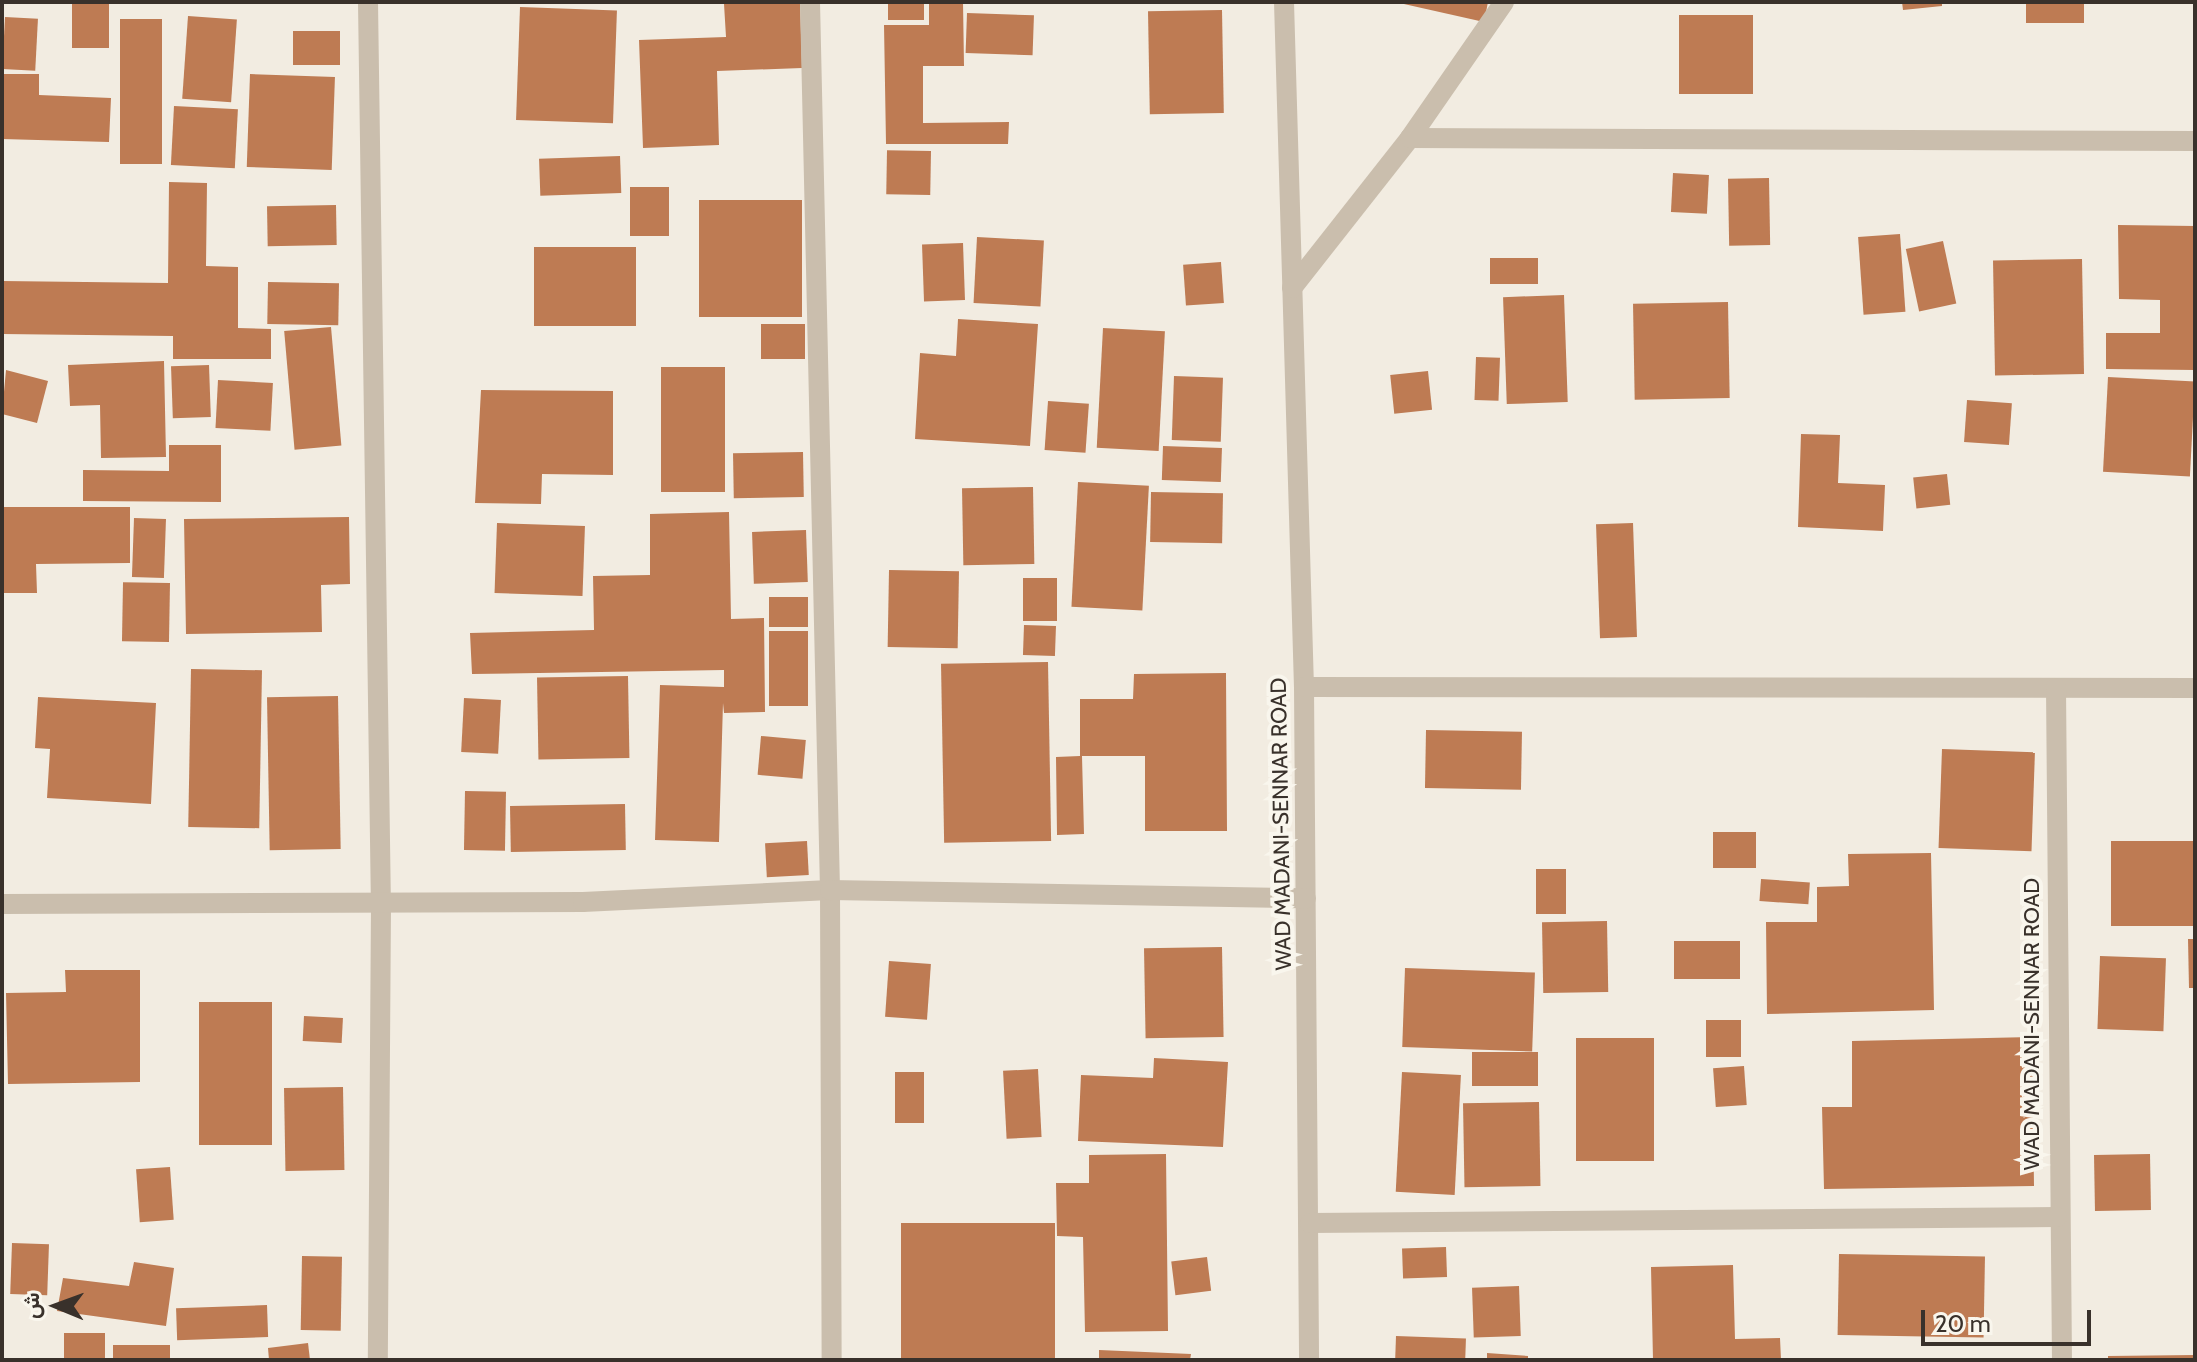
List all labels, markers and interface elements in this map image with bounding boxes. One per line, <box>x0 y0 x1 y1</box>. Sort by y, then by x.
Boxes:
street label: WAD MADANI-SENNAR ROAD <box>1265 677 1297 971</box>
street label: WAD MADANI-SENNAR ROAD <box>2019 878 2045 1170</box>
north arrow <box>16 1266 96 1346</box>
text: ش <box>18 1292 45 1319</box>
scale bar <box>1925 1294 2095 1344</box>
text: 20 m <box>1935 1309 1991 1338</box>

